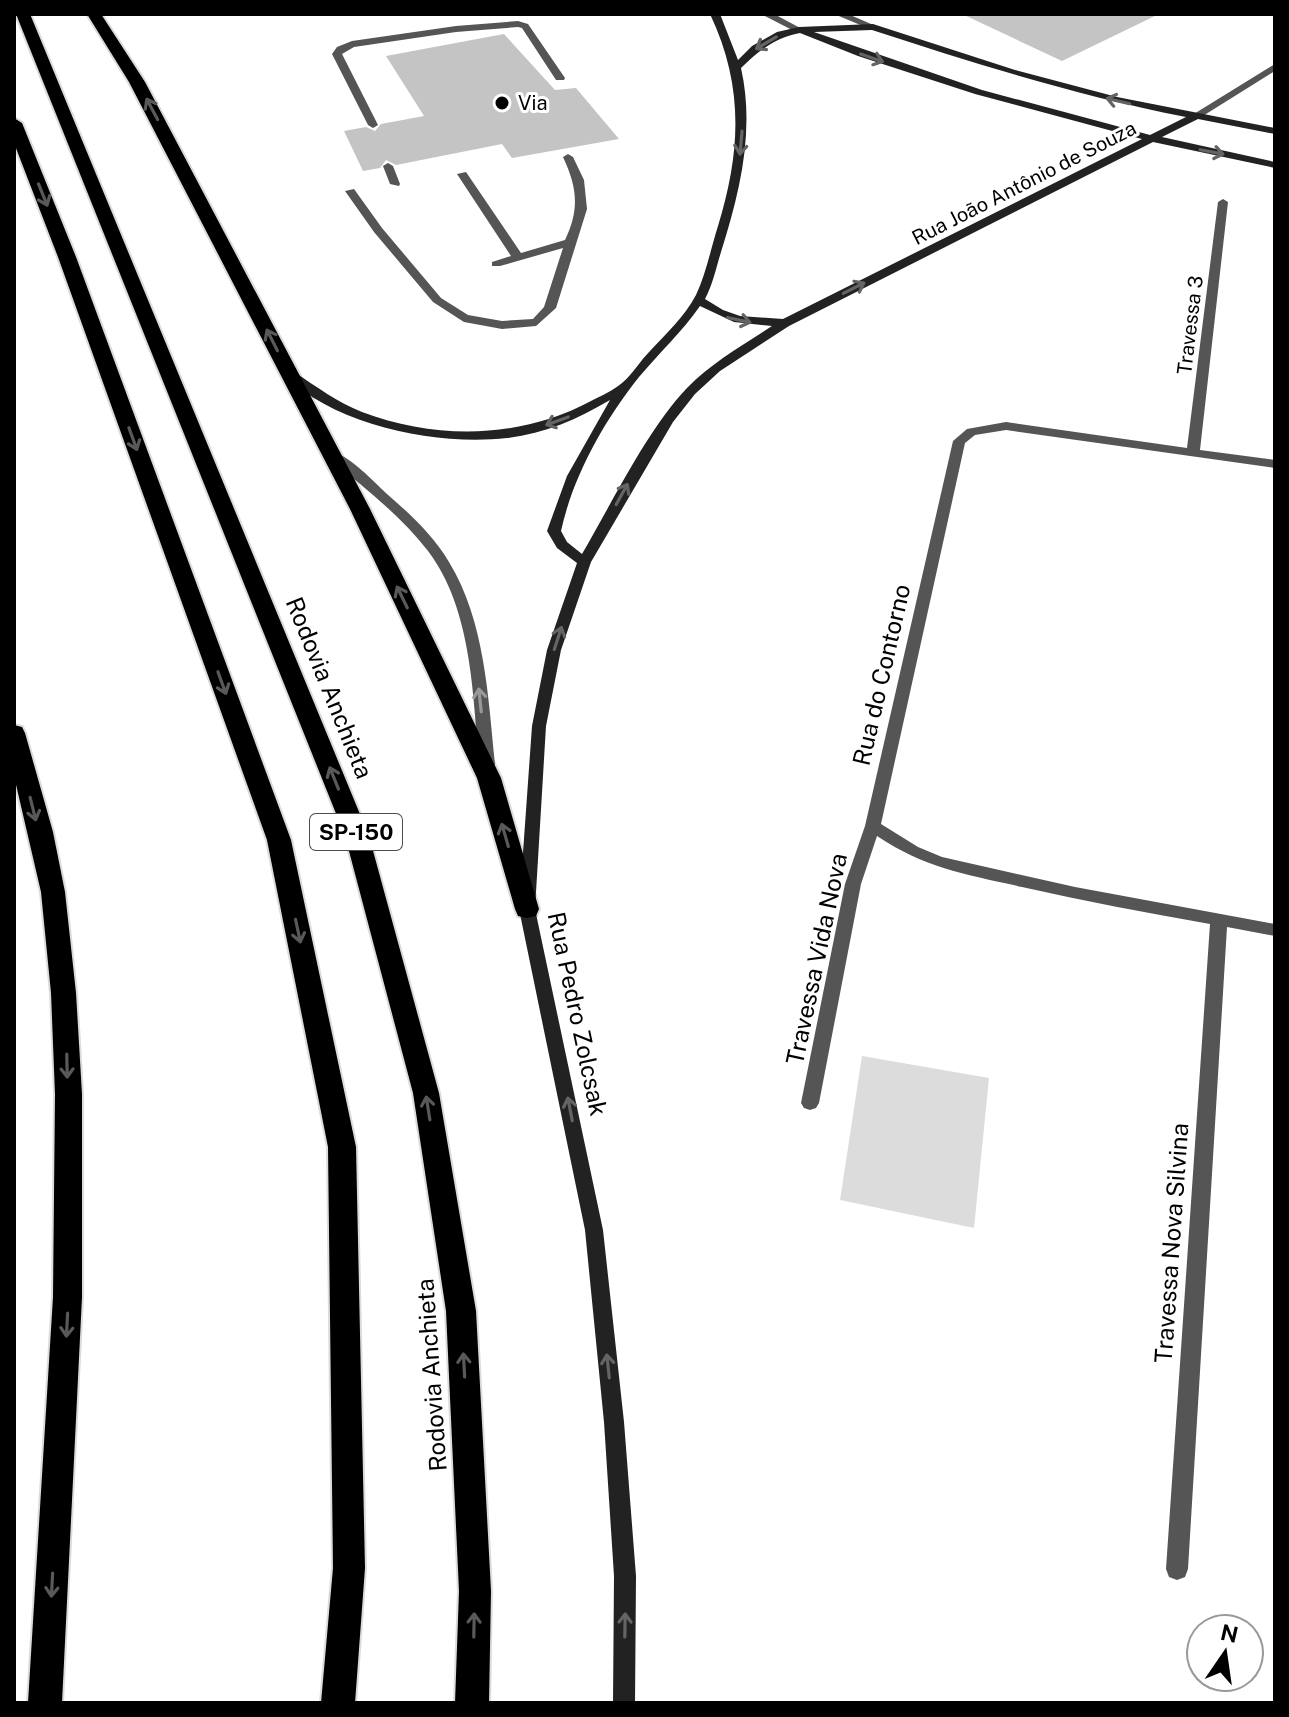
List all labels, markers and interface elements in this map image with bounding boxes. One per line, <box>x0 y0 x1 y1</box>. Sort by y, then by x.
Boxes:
one-way arrow <box>755 34 777 51</box>
one-way arrow <box>859 52 884 66</box>
place label: Via <box>518 91 547 115</box>
one-way arrow <box>1106 92 1131 107</box>
marker: Via <box>493 94 511 112</box>
one-way arrow <box>143 98 159 122</box>
street label: Rua João Antônio de Souza <box>908 116 1140 250</box>
one-way arrow <box>733 130 748 156</box>
one-way arrow <box>1198 146 1224 161</box>
one-way arrow <box>36 182 51 207</box>
street label: Travessa 3 <box>1172 274 1208 376</box>
one-way arrow <box>842 280 866 296</box>
one-way arrow <box>726 313 751 328</box>
one-way arrow <box>264 328 280 352</box>
one-way arrow <box>545 414 570 429</box>
one-way arrow <box>127 426 141 451</box>
one-way arrow <box>614 483 630 507</box>
street label: Rua do Contorno <box>847 581 915 768</box>
one-way arrow <box>394 585 409 609</box>
street label: Rodovia Anchieta <box>281 593 379 782</box>
one-way arrow <box>552 626 567 651</box>
one-way arrow <box>216 670 230 695</box>
one-way arrow <box>473 687 488 714</box>
one-way arrow <box>325 766 340 791</box>
one-way arrow <box>26 795 41 821</box>
road number: SP-150 <box>310 814 402 850</box>
one-way arrow <box>497 822 512 848</box>
street label: Travessa Vida Nova <box>780 851 852 1067</box>
street label: Rua Pedro Zolcsak <box>543 909 613 1118</box>
one-way arrow <box>291 918 306 944</box>
one-way arrow <box>59 1052 75 1079</box>
one-way arrow <box>420 1096 435 1121</box>
one-way arrow <box>562 1097 577 1122</box>
street label: Travessa Nova Silvina <box>1149 1122 1193 1364</box>
street label: Rodovia Anchieta <box>410 1278 452 1472</box>
one-way arrow <box>59 1311 74 1338</box>
one-way arrow <box>456 1352 471 1379</box>
one-way arrow <box>600 1353 615 1380</box>
one-way arrow <box>44 1571 59 1598</box>
one-way arrow <box>466 1612 482 1639</box>
one-way arrow <box>617 1612 633 1639</box>
north arrow <box>1185 1613 1265 1693</box>
text: N <box>1218 1619 1241 1648</box>

